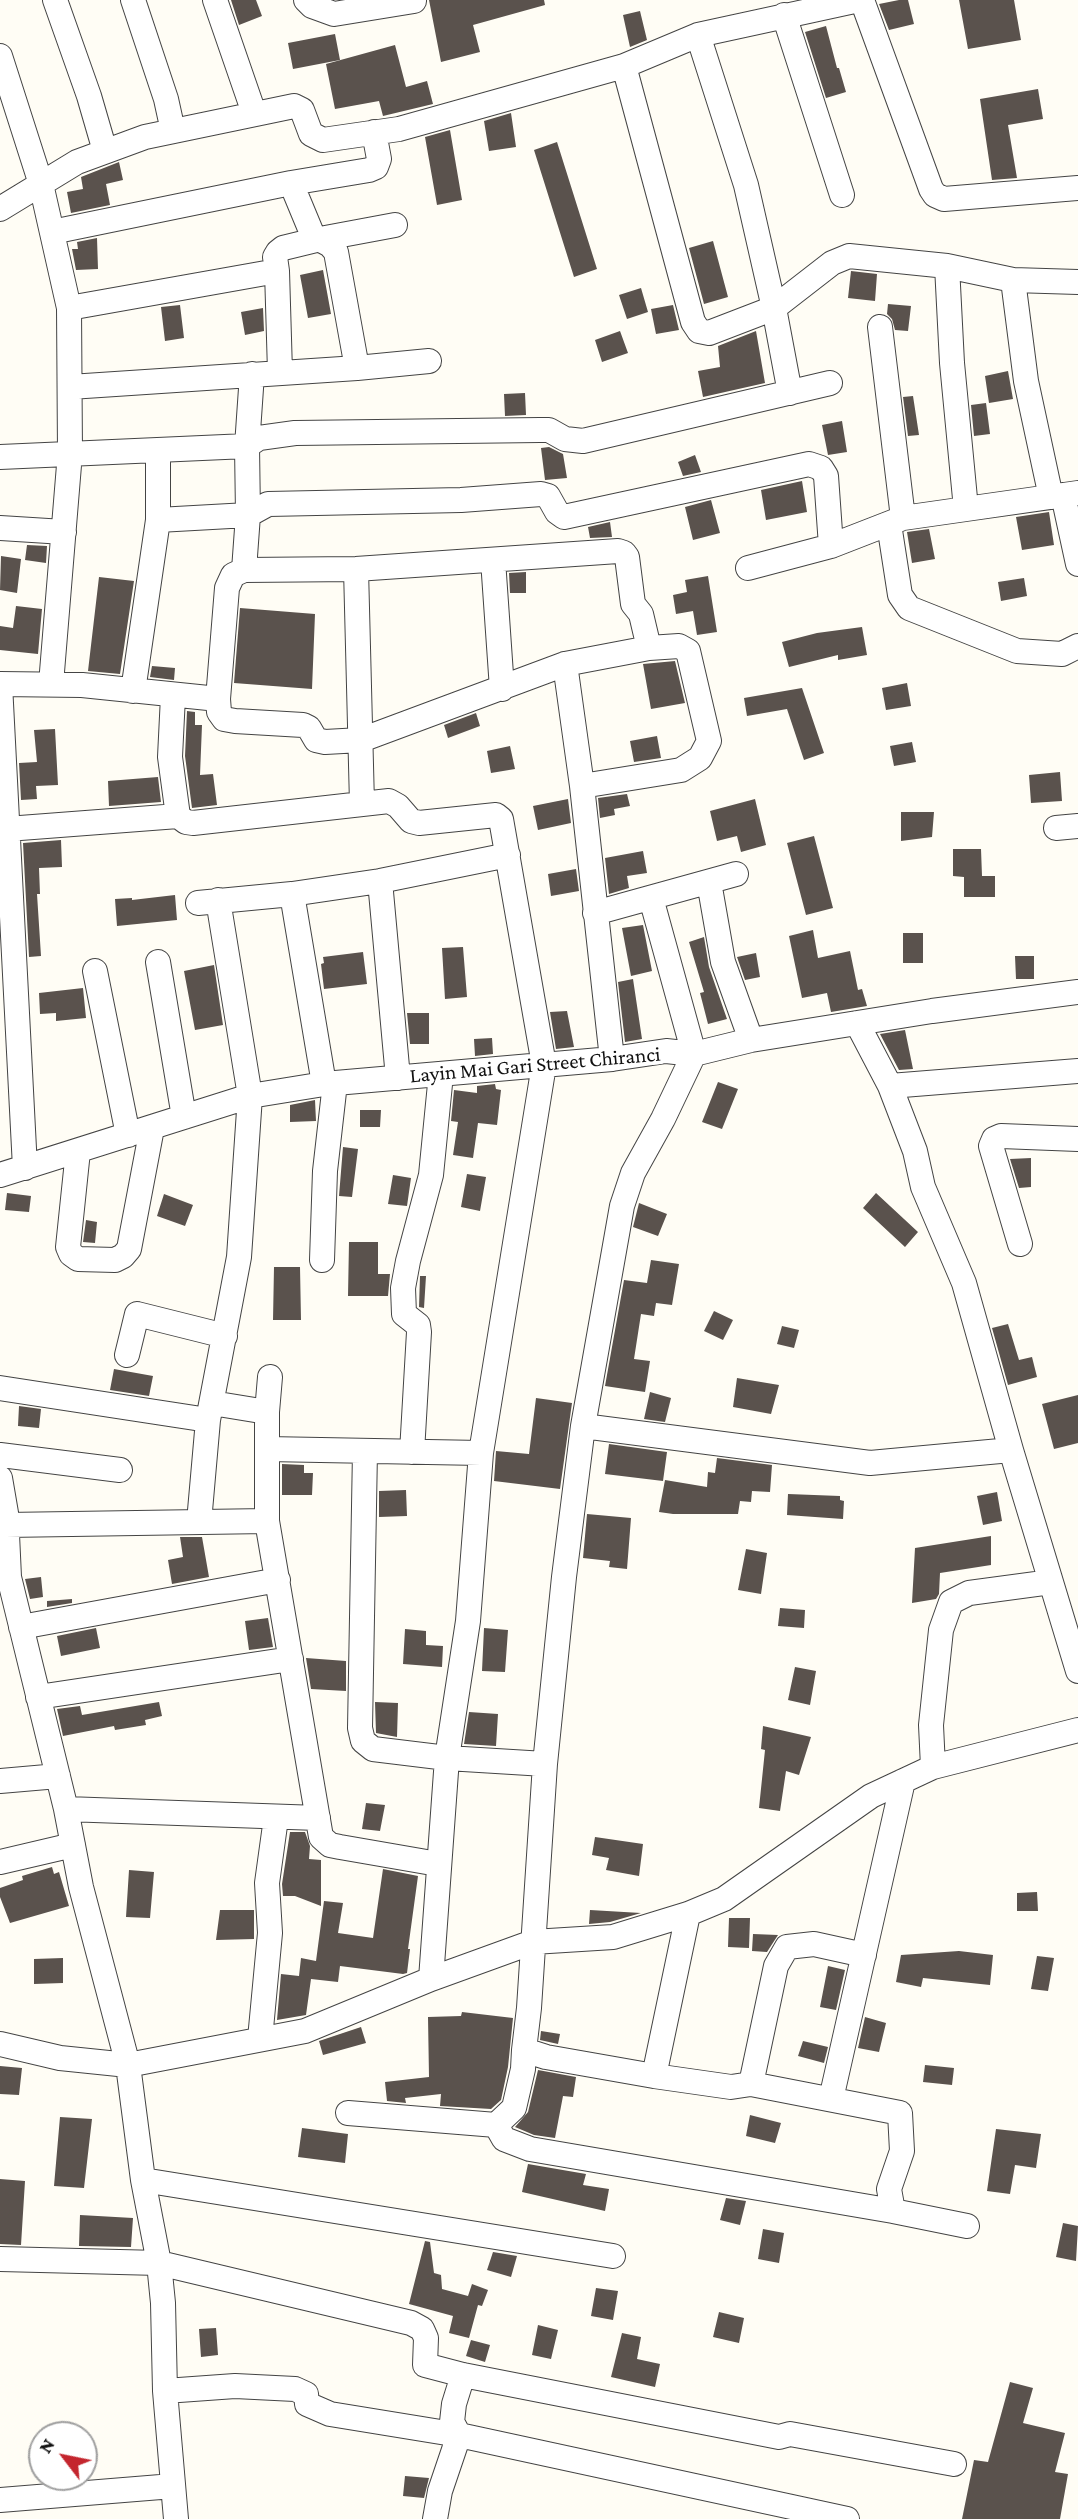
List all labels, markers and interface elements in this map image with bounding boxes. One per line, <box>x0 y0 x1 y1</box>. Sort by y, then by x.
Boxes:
street label: Layin Mai Gari Street Chiranci <box>409 1041 661 1089</box>
north arrow <box>28 2421 98 2491</box>
text: N <box>34 2435 59 2457</box>

